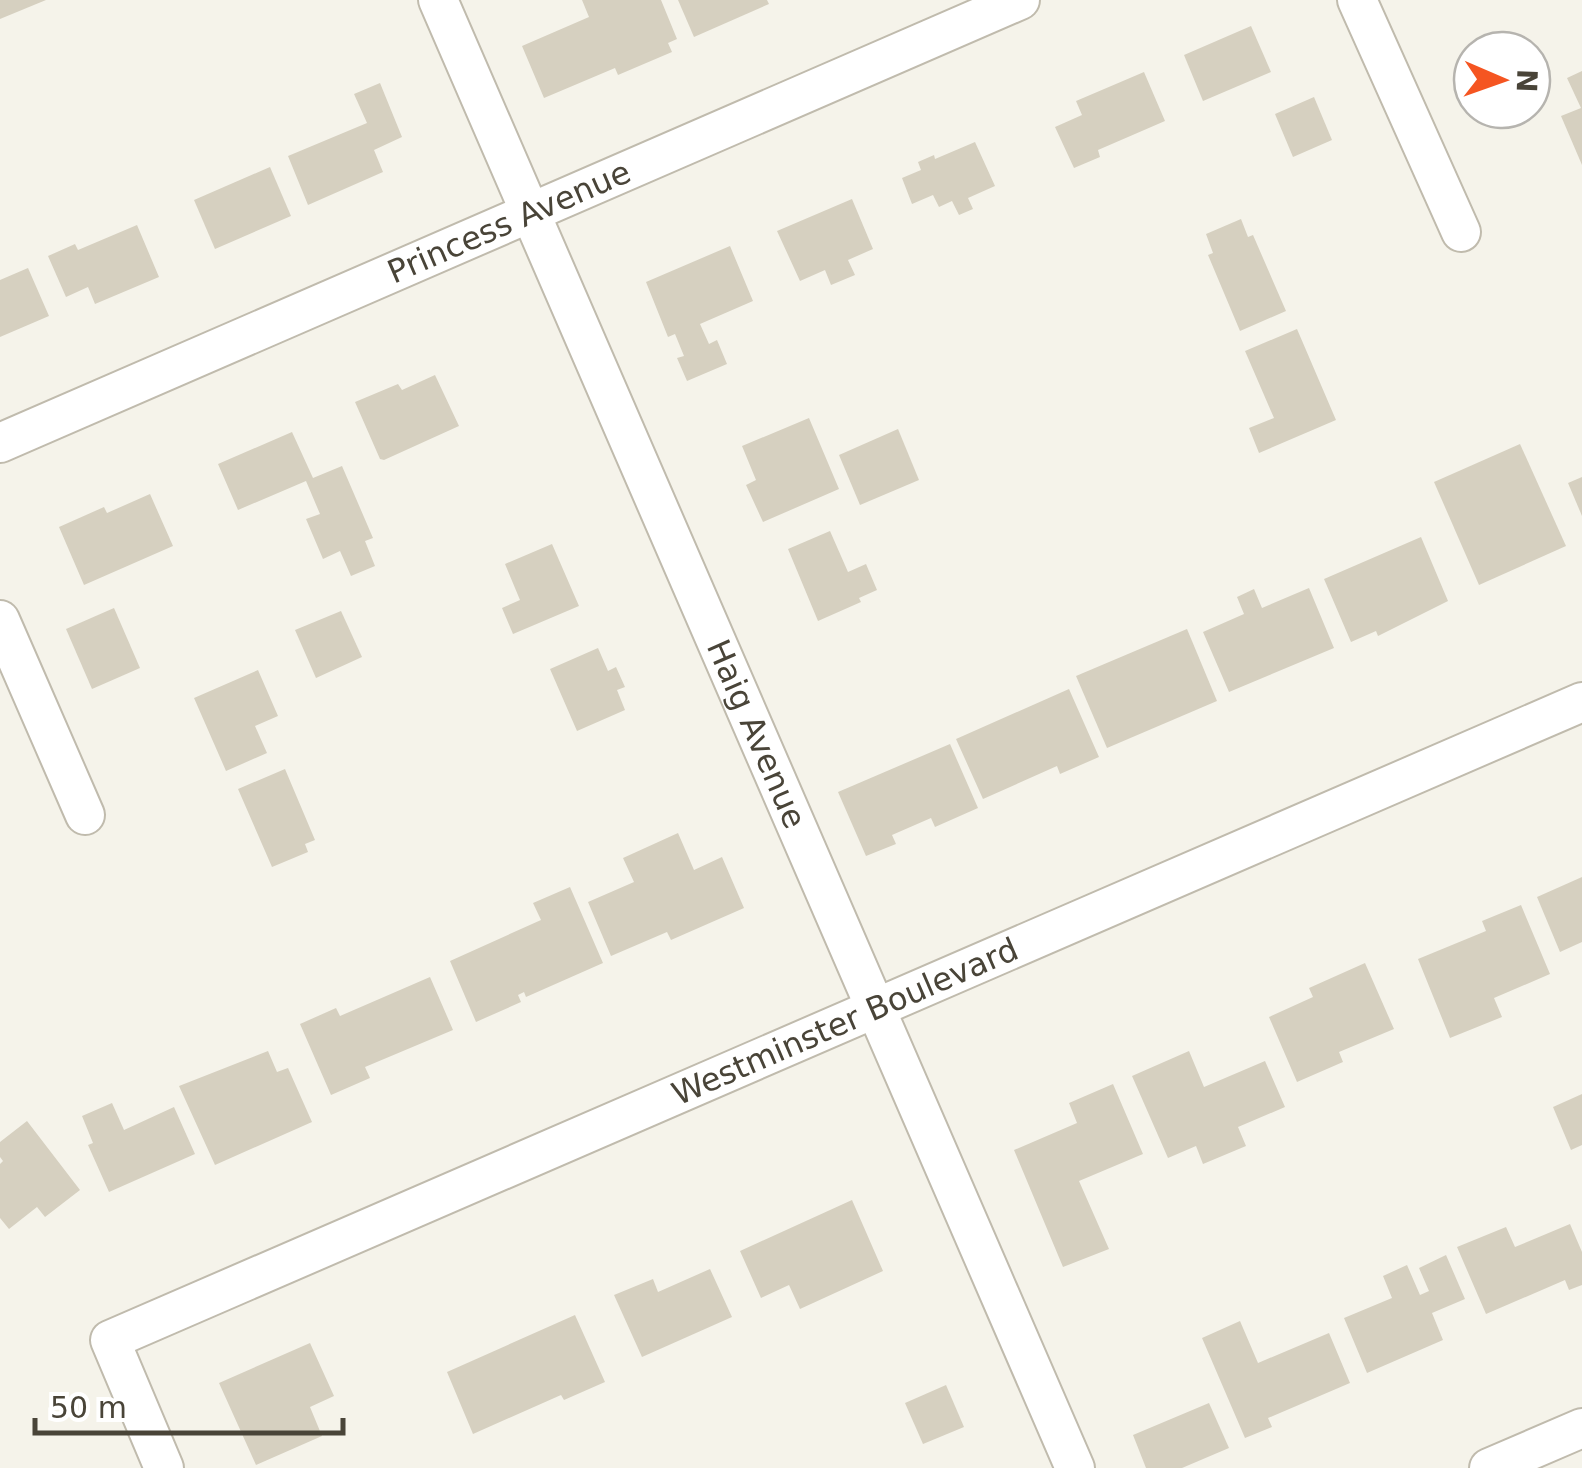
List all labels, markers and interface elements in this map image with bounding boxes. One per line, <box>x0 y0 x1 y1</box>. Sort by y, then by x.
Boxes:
north arrow <box>1452 30 1552 130</box>
text: N <box>1510 69 1543 93</box>
street label: Princess Avenue <box>382 153 636 291</box>
street label: Haig Avenue <box>699 634 814 834</box>
street label: Westminster Boulevard <box>666 930 1024 1113</box>
scale bar <box>35 1373 342 1435</box>
text: 50 m <box>50 1390 127 1425</box>

